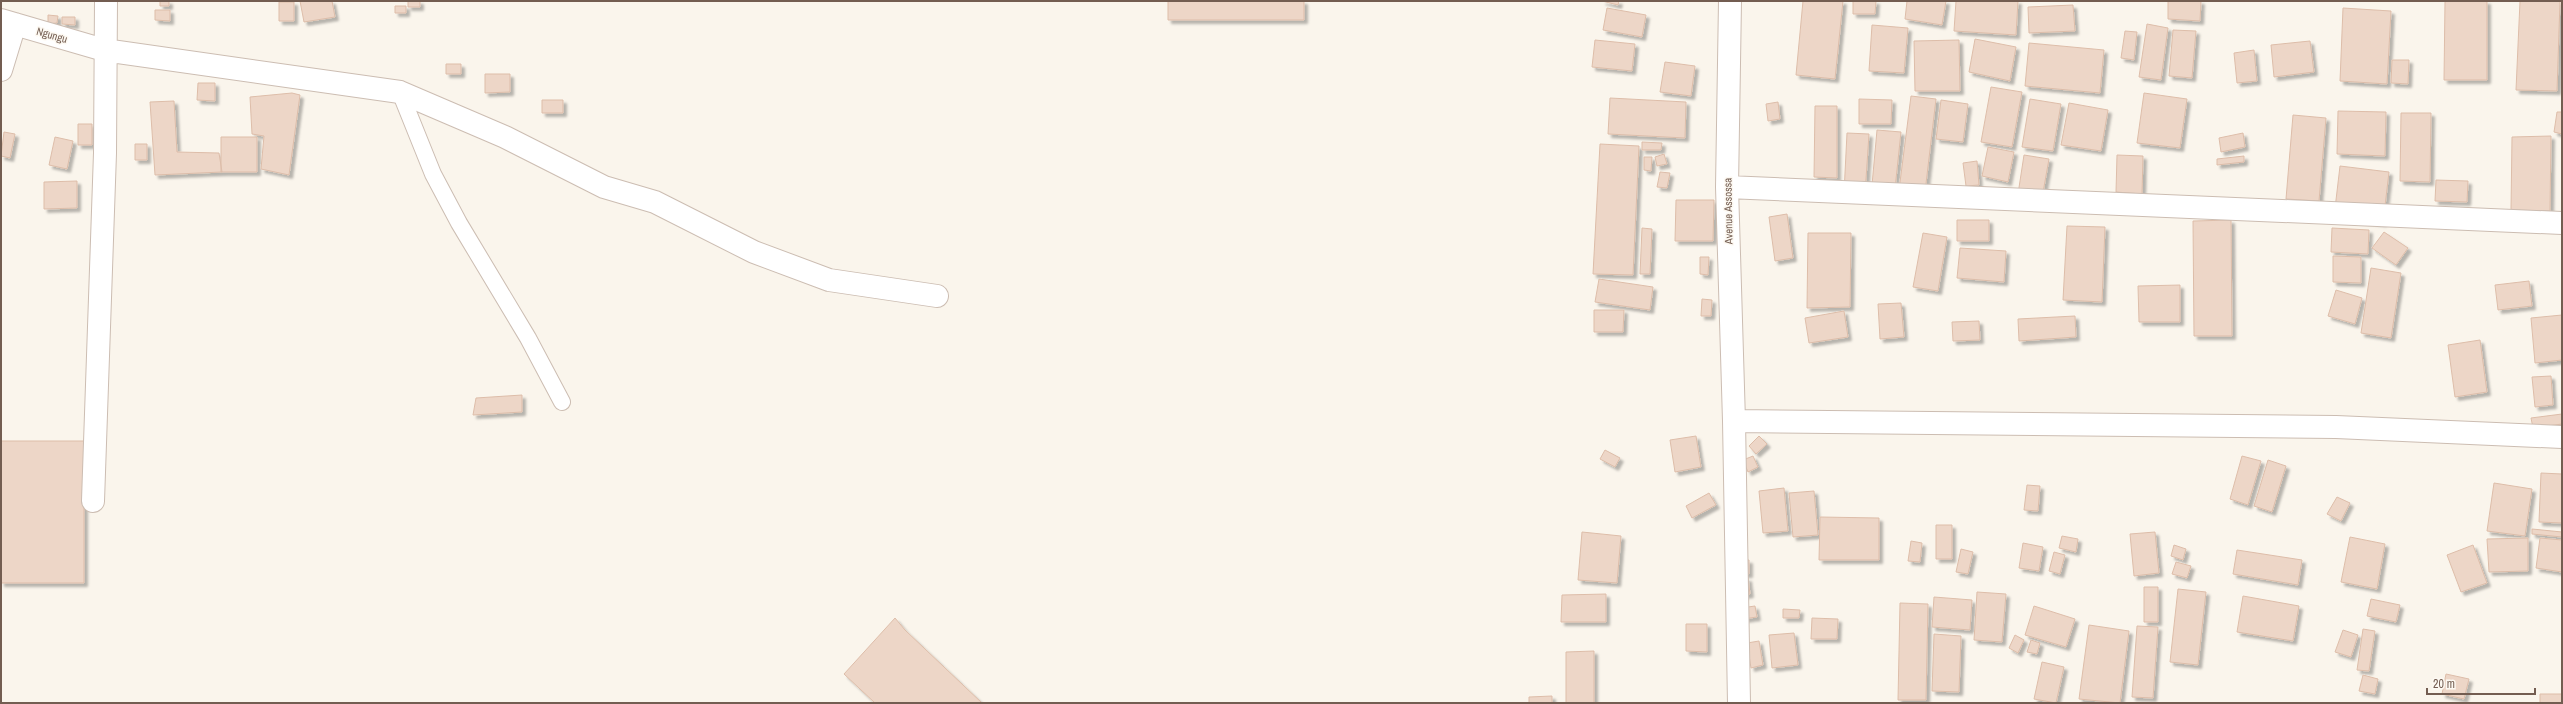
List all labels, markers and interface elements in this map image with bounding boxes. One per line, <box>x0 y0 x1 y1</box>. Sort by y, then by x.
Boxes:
street label: Ngungu <box>35 24 69 46</box>
street label: Avenue Assossa <box>1720 178 1736 245</box>
scale bar <box>2427 670 2535 696</box>
text: 20 m <box>2433 676 2455 692</box>

